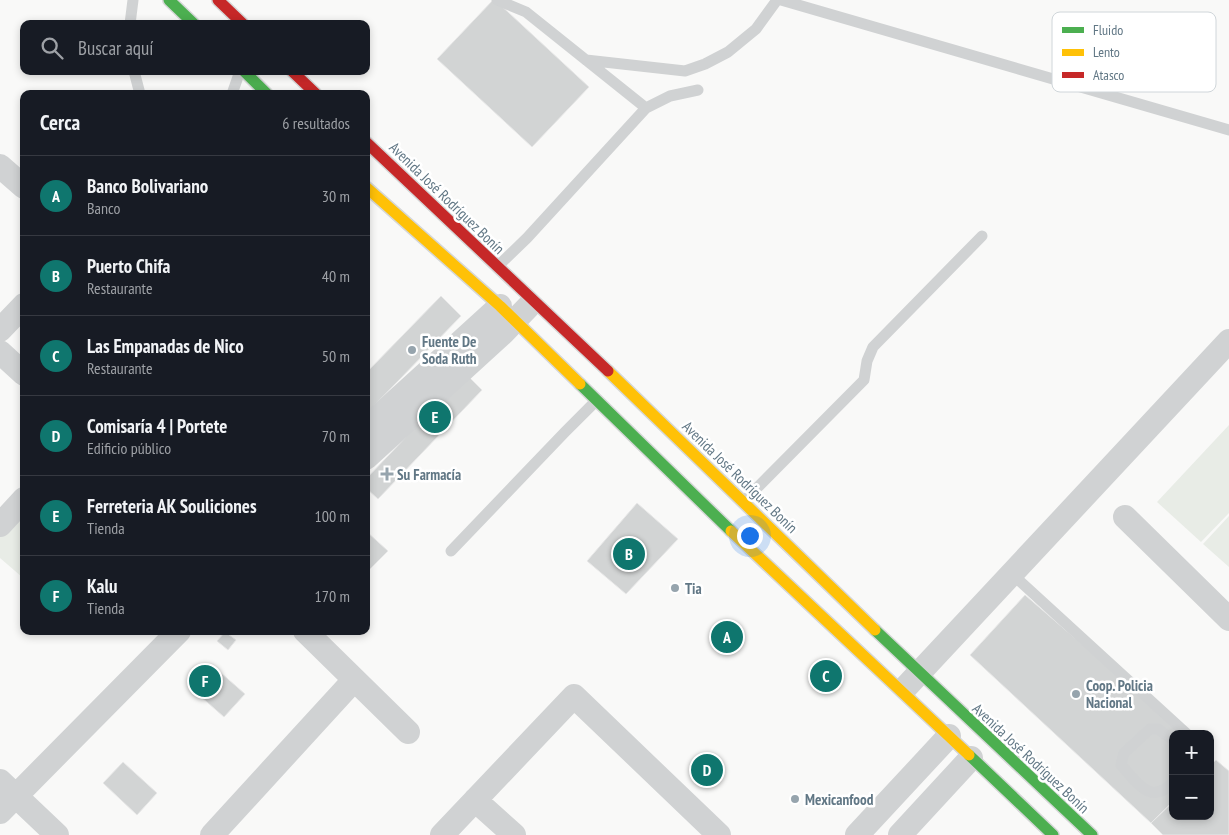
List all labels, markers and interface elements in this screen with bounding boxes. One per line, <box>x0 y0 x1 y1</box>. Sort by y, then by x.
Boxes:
legend <box>1052 12 1216 92</box>
search box <box>20 20 370 75</box>
text: Fluido <box>1093 21 1123 39</box>
icon: search <box>38 34 66 62</box>
text: Buscar aquí <box>78 36 153 60</box>
text: Lento <box>1093 43 1120 61</box>
text: Atasco <box>1093 66 1124 84</box>
text: Cerca <box>40 109 80 136</box>
text: 6 resultados <box>282 113 350 133</box>
street label: Avenida José Rodríguez Bonín <box>385 138 509 258</box>
text: Banco Bolivariano <box>87 174 208 198</box>
text: A <box>52 186 60 206</box>
text: 30 m <box>322 186 350 206</box>
text: Banco <box>87 198 120 218</box>
text: Puerto Chifa <box>87 254 170 278</box>
text: B <box>52 266 60 286</box>
text: 40 m <box>322 266 350 286</box>
text: Restaurante <box>87 278 153 298</box>
place label: Fuente De Soda Ruth <box>422 332 477 368</box>
text: Las Empanadas de Nico <box>87 334 244 358</box>
marker: Fuente De Soda Ruth <box>406 344 418 356</box>
text: C <box>52 346 60 366</box>
text: 50 m <box>322 346 350 366</box>
text: Restaurante <box>87 358 153 378</box>
pin: E <box>419 398 451 436</box>
text: Comisaría 4 | Portete <box>87 414 227 438</box>
street label: Avenida José Rodríguez Bonín <box>678 417 802 537</box>
text: D <box>52 426 60 446</box>
text: 70 m <box>322 426 350 446</box>
text: Edificio público <box>87 438 171 458</box>
place label: Su Farmacía <box>397 465 461 484</box>
marker: Su Farmacía <box>381 468 393 480</box>
text: Ferreteria AK Souliciones <box>87 494 257 518</box>
text: E <box>53 506 59 526</box>
text: 100 m <box>315 506 350 526</box>
text: Tienda <box>87 518 125 538</box>
your location <box>737 523 763 549</box>
pin: B <box>613 535 645 573</box>
text: Kalu <box>87 574 118 598</box>
place label: Tia <box>685 579 702 598</box>
marker: Tia <box>669 582 681 594</box>
text: F <box>53 586 59 606</box>
text: 170 m <box>315 586 350 606</box>
text: Tienda <box>87 598 125 618</box>
pin: A <box>711 618 743 656</box>
pin: C <box>810 657 842 695</box>
pin: F <box>189 662 221 700</box>
place label: Coop. Policia Nacional <box>1086 676 1153 712</box>
marker: Coop. Policia Nacional <box>1070 688 1082 700</box>
street label: Avenida José Rodríguez Bonín <box>969 699 1093 817</box>
map controls <box>1169 730 1214 820</box>
button: + <box>1169 730 1214 775</box>
pin: D <box>691 751 723 789</box>
button: − <box>1169 775 1214 820</box>
place label: Mexicanfood <box>805 790 874 809</box>
marker: Mexicanfood <box>789 793 801 805</box>

